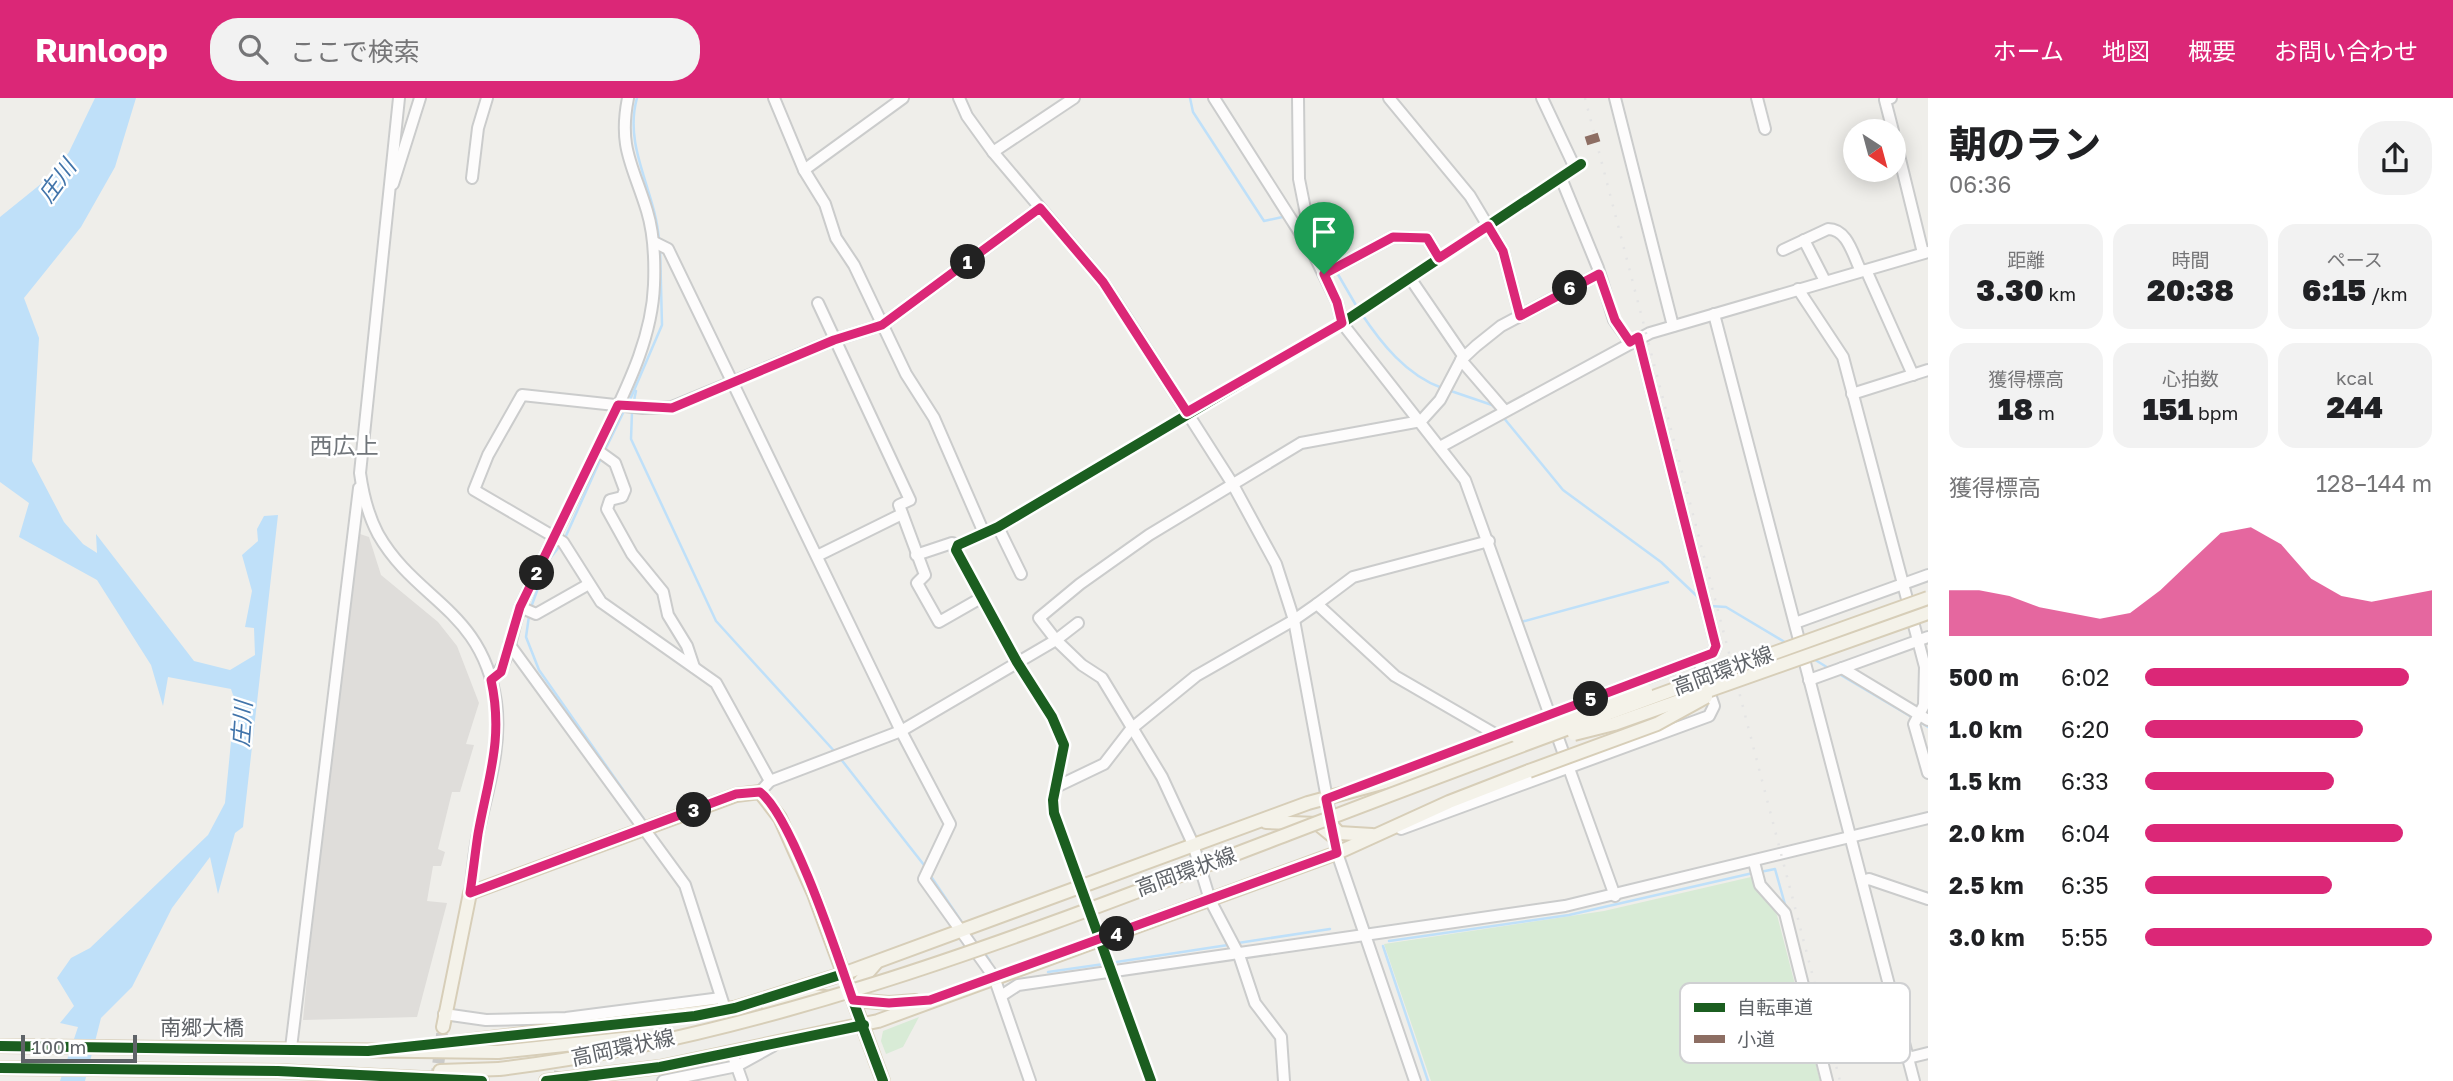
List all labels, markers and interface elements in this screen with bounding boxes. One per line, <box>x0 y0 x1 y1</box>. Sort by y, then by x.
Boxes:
search box <box>210 18 700 81</box>
text: Runloop <box>35 30 168 69</box>
icon: search <box>234 30 272 68</box>
text: ここで検索 <box>290 36 420 67</box>
text: ホーム <box>1993 36 2064 65</box>
text: 地図 <box>2102 36 2150 65</box>
text: 概要 <box>2188 36 2236 65</box>
text: お問い合わせ <box>2274 36 2418 65</box>
north arrow <box>1843 119 1906 182</box>
map controls <box>1843 119 1906 182</box>
text: 朝のラン <box>1949 121 2101 166</box>
button: share <box>2358 121 2432 195</box>
water label: 庄川 <box>31 151 83 207</box>
text: 06:36 <box>1949 170 2011 198</box>
pin <box>1294 202 1354 274</box>
icon: arrive <box>1305 213 1343 251</box>
pin: 1 <box>950 244 986 280</box>
text: 距離 <box>2007 248 2045 271</box>
text: 時間 <box>2171 248 2210 271</box>
text: ペース <box>2327 248 2383 271</box>
text: 1 <box>963 250 972 273</box>
pin: 6 <box>1552 270 1588 306</box>
text: 3.30 <box>1976 272 2044 308</box>
text: 20:38 <box>2147 272 2234 308</box>
text: 6:15 <box>2302 272 2366 308</box>
text: 6 <box>1563 276 1576 299</box>
text: km <box>2044 282 2076 305</box>
text: /km <box>2366 282 2408 305</box>
text: kcal <box>2336 366 2374 389</box>
text: 獲得標高 <box>1988 367 2064 390</box>
text: 心拍数 <box>2162 367 2219 390</box>
text: 244 <box>2326 389 2383 425</box>
text: 18 <box>1998 391 2033 427</box>
text: 151 <box>2143 391 2193 427</box>
text: m <box>2033 401 2055 424</box>
text: bpm <box>2193 401 2238 424</box>
district label: 西広上 <box>310 431 379 459</box>
text: 128–144 m <box>2316 469 2432 497</box>
text: 獲得標高 <box>1949 473 2041 501</box>
pin: 2 <box>520 556 554 590</box>
text: 2 <box>531 561 542 584</box>
street label: 高岡環状線 <box>1669 640 1776 700</box>
text: 500 m <box>1949 663 2019 691</box>
text: 6:02 <box>2061 663 2109 691</box>
pin: 5 <box>1574 682 1608 716</box>
text: 5 <box>1585 687 1596 710</box>
water label: 庄川 <box>225 697 257 748</box>
text: 1.0 km <box>1949 715 2022 743</box>
text: 6:20 <box>2061 715 2109 743</box>
text: 1.5 km <box>1949 767 2021 795</box>
text: 6:33 <box>2061 767 2109 795</box>
pin: 3 <box>676 792 712 828</box>
text: 3 <box>688 798 699 821</box>
text: 2.0 km <box>1949 819 2025 847</box>
text: 6:04 <box>2061 819 2110 847</box>
street label: 高岡環状線 <box>1132 841 1239 901</box>
text: 2.5 km <box>1949 871 2024 899</box>
text: 6:35 <box>2061 871 2109 899</box>
pin: 4 <box>1100 916 1134 952</box>
text: 4 <box>1111 922 1122 945</box>
text: 3.0 km <box>1949 923 2025 951</box>
text: 5:55 <box>2061 923 2108 951</box>
legend <box>1680 983 1910 1063</box>
text: 自転車道 <box>1737 995 1813 1018</box>
street label: 南郷大橋 <box>160 1014 244 1040</box>
street label: 高岡環状線 <box>569 1023 677 1071</box>
text: 小道 <box>1737 1027 1775 1050</box>
scale bar <box>21 1032 136 1064</box>
text: 100 m <box>32 1035 86 1058</box>

